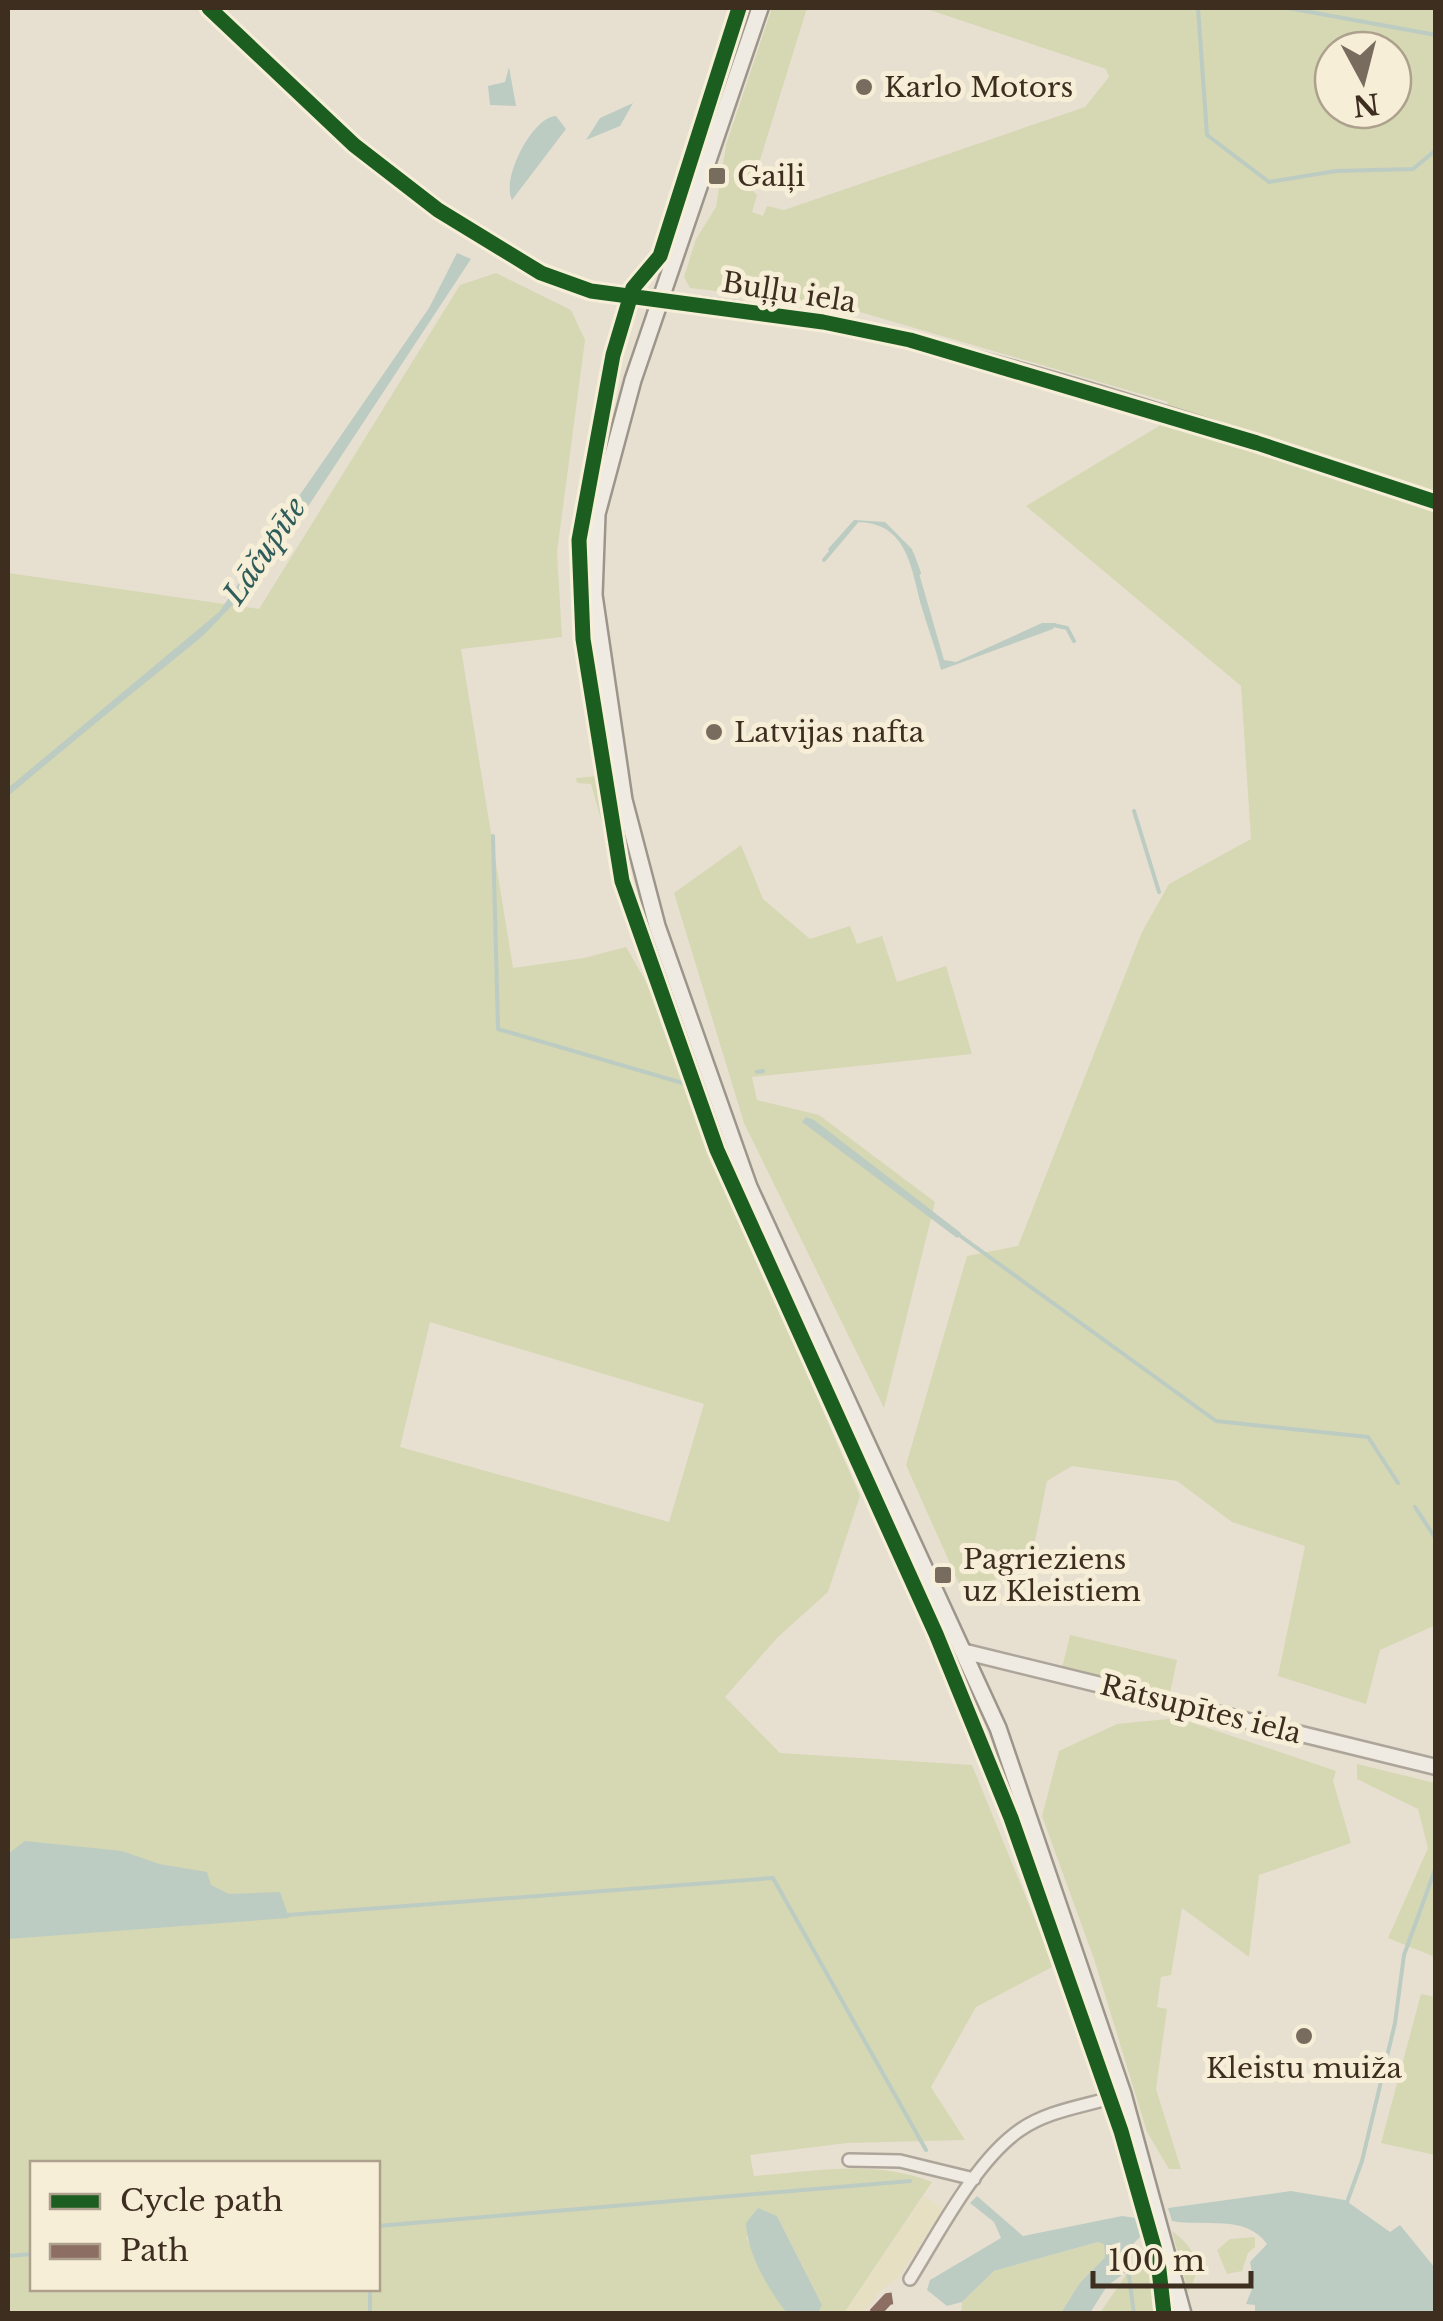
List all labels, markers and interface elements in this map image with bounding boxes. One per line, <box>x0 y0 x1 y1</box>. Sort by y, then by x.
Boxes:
north arrow <box>1313 30 1413 130</box>
place label: Karlo Motors <box>884 70 1073 105</box>
marker: Karlo Motors <box>853 76 875 98</box>
text: N <box>1351 85 1381 123</box>
place label: Gaiļi <box>737 159 805 194</box>
marker: Gaiļi <box>706 165 728 187</box>
street label: Buļļu iela <box>719 265 859 320</box>
water label: Lāčupīte <box>215 490 314 612</box>
place label: Latvijas nafta <box>734 715 925 750</box>
marker: Latvijas nafta <box>703 721 725 743</box>
place label: Pagrieziens uz Kleistiem <box>963 1542 1141 1609</box>
marker: Pagrieziens uz Kleistiem <box>932 1564 954 1586</box>
street label: Rātsupītes iela <box>1097 1668 1305 1751</box>
marker: Kleistu muiža <box>1293 2025 1315 2047</box>
place label: Kleistu muiža <box>1206 2051 1403 2086</box>
legend <box>30 2161 380 2291</box>
text: Cycle path <box>120 2182 283 2219</box>
scale bar <box>1093 2226 1250 2288</box>
text: Path <box>120 2232 189 2269</box>
text: 100 m <box>1108 2242 1205 2279</box>

